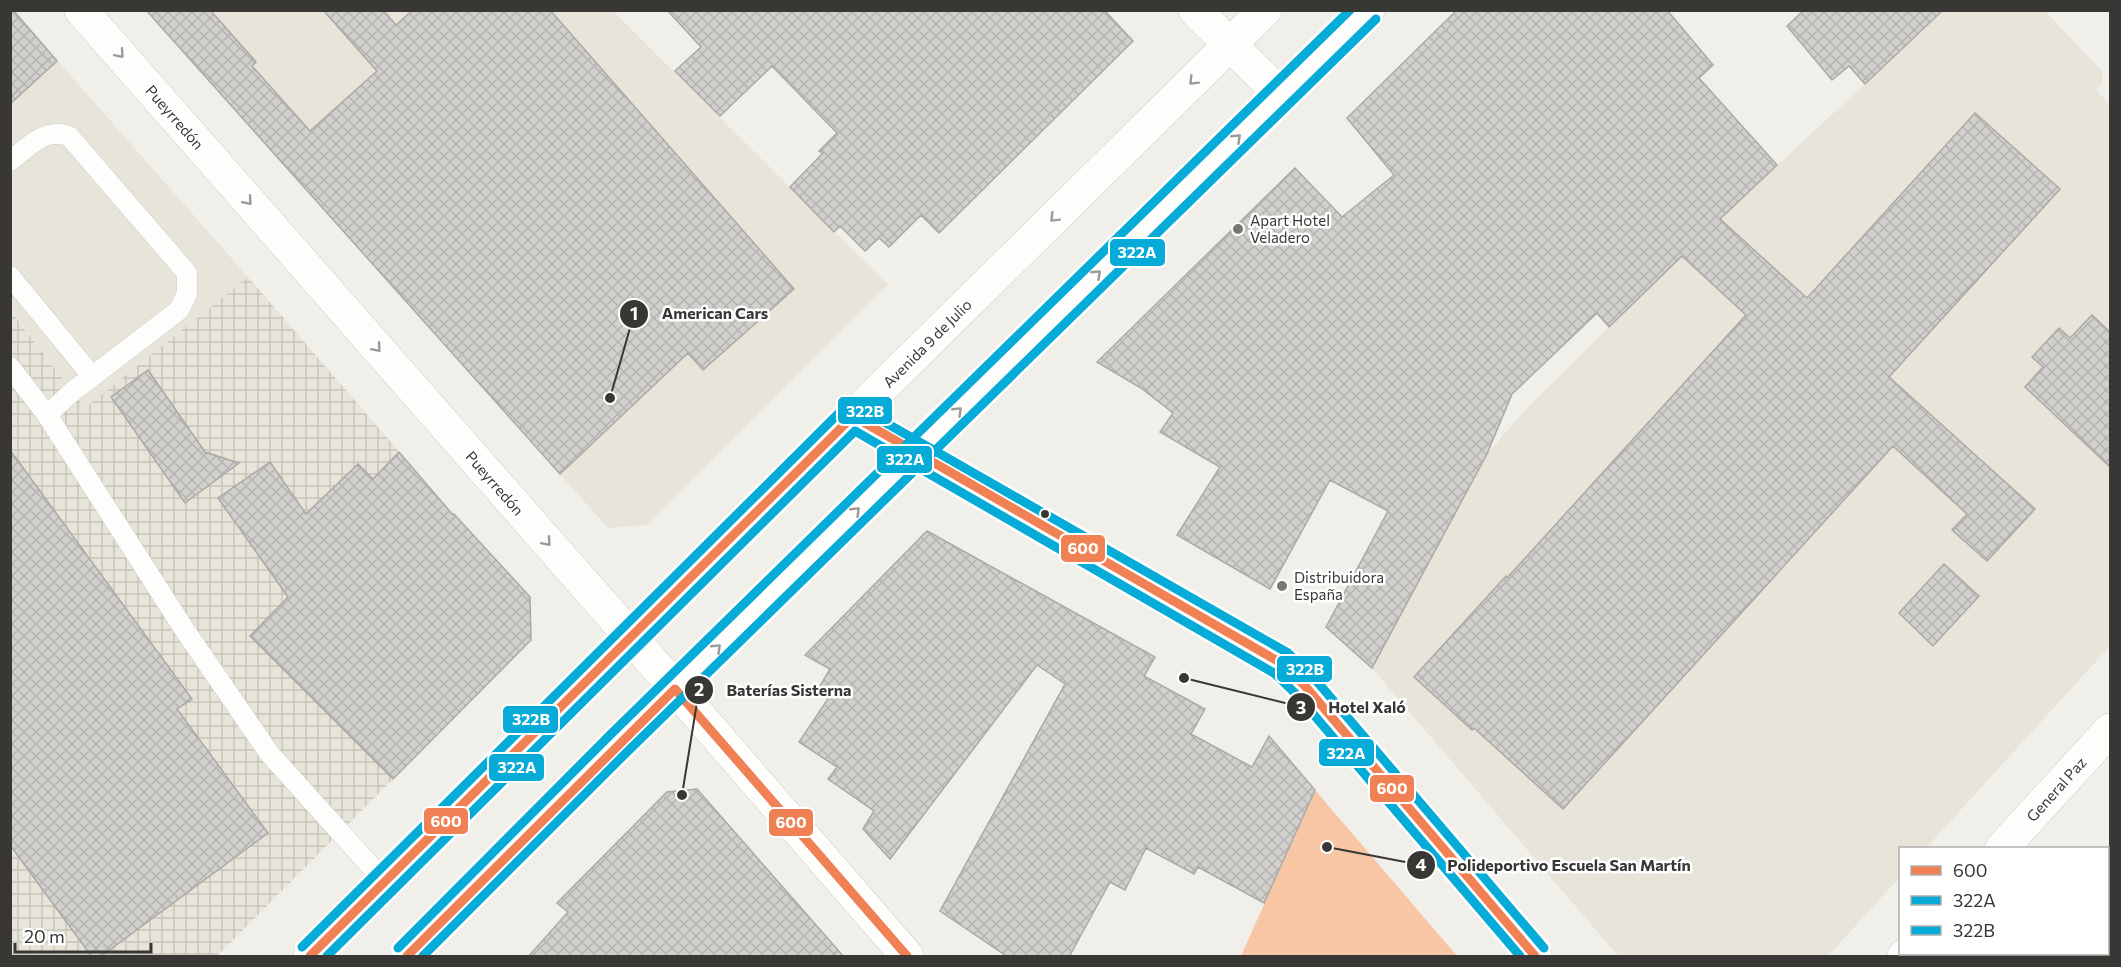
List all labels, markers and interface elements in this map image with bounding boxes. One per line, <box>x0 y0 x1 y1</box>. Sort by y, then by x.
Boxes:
one-way arrow <box>113 48 124 58</box>
one-way arrow <box>1189 74 1199 85</box>
street label: Pueyrredón <box>142 81 208 153</box>
one-way arrow <box>1230 134 1240 145</box>
one-way arrow <box>241 194 252 205</box>
one-way arrow <box>1050 211 1061 221</box>
place label: Apart Hotel Veladero <box>1250 211 1330 246</box>
marker: Apart Hotel Veladero <box>1231 222 1245 236</box>
line badge: 322A <box>1109 238 1166 267</box>
text: 322A <box>1118 242 1157 261</box>
one-way arrow <box>1090 271 1101 282</box>
street label: Avenida 9 de Julio <box>879 295 975 391</box>
callout: American Cars <box>619 297 780 331</box>
text: 1 <box>630 302 638 324</box>
text: American Cars <box>662 303 768 322</box>
one-way arrow <box>370 341 381 352</box>
line badge: 322B <box>837 396 893 425</box>
text: 322B <box>846 401 884 420</box>
one-way arrow <box>951 407 961 418</box>
line badge: 322A <box>876 445 933 474</box>
street label: Pueyrredón <box>462 447 528 519</box>
text: 322A <box>886 449 925 468</box>
one-way arrow <box>849 507 859 518</box>
unlabelled marker <box>1039 508 1051 520</box>
line badge: 600 <box>1060 534 1106 563</box>
one-way arrow <box>540 535 551 545</box>
text: 600 <box>1067 538 1099 557</box>
place label: Distribuidora España <box>1294 568 1384 603</box>
marker: Distribuidora España <box>1275 579 1289 593</box>
one-way arrow <box>709 644 720 655</box>
line badge: 322B <box>1276 655 1333 683</box>
text: 322B <box>1286 659 1324 678</box>
callout: Baterías Sisterna <box>684 673 863 707</box>
text: 2 <box>694 678 704 700</box>
text: Baterías Sisterna <box>727 680 851 699</box>
callout: Hotel Xaló <box>1286 690 1418 724</box>
text: 3 <box>1296 696 1306 718</box>
text: Hotel Xaló <box>1328 697 1406 716</box>
line badge: 322B <box>502 705 559 734</box>
text: 322B <box>512 709 550 728</box>
line badge: 322A <box>1318 738 1375 767</box>
text: 322A <box>1327 743 1366 762</box>
line badge: 322A <box>488 753 545 782</box>
street label: General Paz <box>2022 753 2090 825</box>
text: 322A <box>498 757 537 776</box>
line badge: 600 <box>1369 774 1415 803</box>
text: 600 <box>1376 778 1408 797</box>
line badge: 600 <box>423 807 469 835</box>
line badge: 600 <box>768 808 814 837</box>
text: 600 <box>430 811 462 830</box>
text: 600 <box>775 812 807 831</box>
legend <box>1899 847 2109 955</box>
callout: Polideportivo Escuela San Martín <box>1406 848 1703 882</box>
text: 4 <box>1415 853 1427 875</box>
text: Polideportivo Escuela San Martín <box>1447 855 1691 874</box>
text: 600 <box>1953 859 1987 881</box>
text: 322A <box>1953 889 1996 911</box>
scale bar <box>15 916 152 954</box>
text: 322B <box>1953 919 1995 941</box>
text: 20 m <box>24 925 65 947</box>

